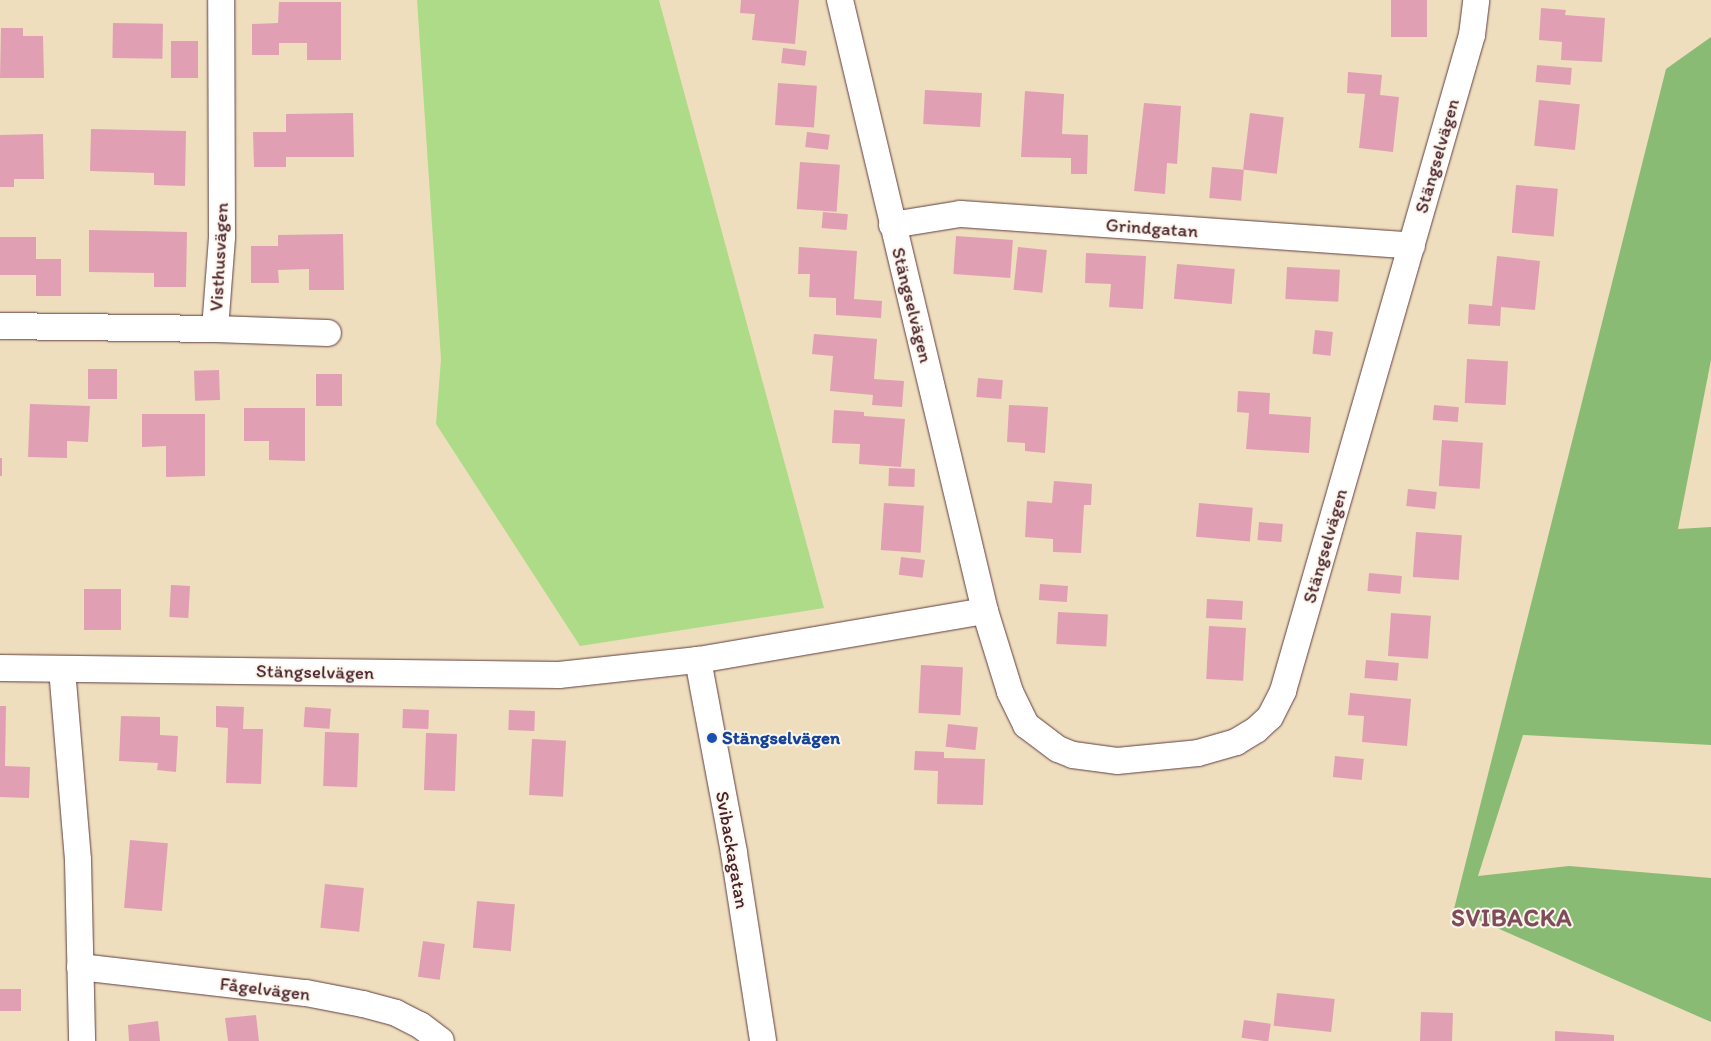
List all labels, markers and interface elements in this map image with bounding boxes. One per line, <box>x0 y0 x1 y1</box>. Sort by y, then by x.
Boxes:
street label: Stängselvägen <box>1410 96 1464 216</box>
street label: Visthusvägen <box>205 202 233 312</box>
street label: Grindgatan <box>1105 213 1199 243</box>
street label: Stängselvägen <box>887 245 937 365</box>
street label: Stängselvägen <box>1298 486 1352 606</box>
street label: Stängselvägen <box>256 660 374 684</box>
place label: Stängselvägen <box>722 727 840 749</box>
marker: Stängselvägen <box>706 732 718 744</box>
street label: Svibackagatan <box>710 789 754 911</box>
district label: SVIBACKA <box>1450 904 1574 932</box>
street label: Fågelvägen <box>219 972 311 1006</box>

